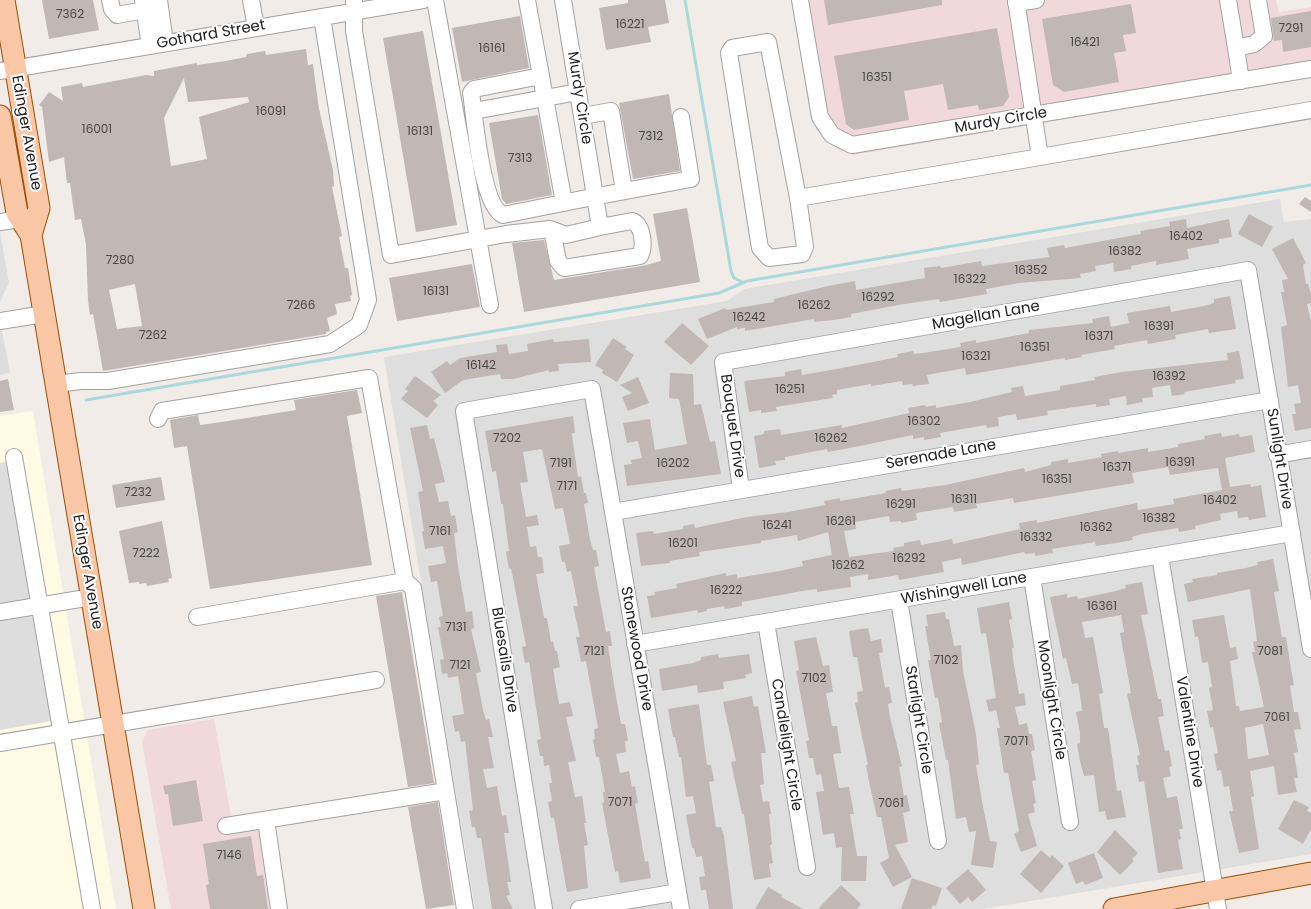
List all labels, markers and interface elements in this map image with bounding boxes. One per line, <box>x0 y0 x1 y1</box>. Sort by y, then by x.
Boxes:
house number: 7362 <box>56 8 84 22</box>
street label: Gothard Street <box>155 17 267 53</box>
house number: 16221 <box>615 18 645 32</box>
house number: 7291 <box>1279 22 1303 36</box>
house number: 16421 <box>1070 36 1100 50</box>
house number: 16161 <box>479 42 505 56</box>
street label: Murdy Circle <box>563 50 595 146</box>
house number: 16351 <box>862 71 892 85</box>
street label: Edinger Avenue <box>7 74 45 192</box>
street label: Murdy Circle <box>953 104 1049 138</box>
house number: 16091 <box>256 105 286 119</box>
house number: 16001 <box>82 123 112 137</box>
house number: 16131 <box>407 125 433 139</box>
house number: 7312 <box>639 130 663 144</box>
house number: 7313 <box>508 152 532 166</box>
house number: 16402 <box>1169 230 1203 244</box>
house number: 16382 <box>1109 245 1141 259</box>
house number: 7280 <box>106 254 134 268</box>
house number: 16352 <box>1015 264 1047 278</box>
house number: 16322 <box>954 273 986 287</box>
house number: 16131 <box>423 285 449 299</box>
house number: 16292 <box>862 291 894 305</box>
street label: Magellan Lane <box>931 298 1041 334</box>
house number: 7266 <box>287 299 315 313</box>
house number: 16262 <box>798 299 830 313</box>
house number: 16242 <box>733 311 765 325</box>
house number: 16391 <box>1144 320 1174 334</box>
house number: 7262 <box>139 329 167 343</box>
house number: 16371 <box>1085 330 1113 344</box>
house number: 16351 <box>1020 341 1050 355</box>
house number: 16321 <box>961 350 991 364</box>
house number: 16142 <box>466 359 496 373</box>
house number: 16392 <box>1153 370 1185 384</box>
street label: Bouquet Drive <box>716 373 748 479</box>
house number: 16251 <box>775 383 805 397</box>
street label: Sunlight Drive <box>1262 407 1296 511</box>
house number: 16302 <box>908 415 940 429</box>
house number: 7202 <box>493 432 521 446</box>
house number: 16262 <box>815 432 847 446</box>
street label: Serenade Lane <box>884 436 998 474</box>
house number: 16391 <box>1165 456 1195 470</box>
house number: 7191 <box>550 457 572 471</box>
house number: 16202 <box>657 457 689 471</box>
house number: 16371 <box>1103 461 1131 475</box>
house number: 16351 <box>1042 473 1072 487</box>
house number: 7171 <box>557 480 577 494</box>
house number: 7232 <box>124 486 152 500</box>
house number: 16311 <box>951 493 977 507</box>
house number: 16402 <box>1203 494 1237 508</box>
house number: 16291 <box>886 498 916 512</box>
house number: 16382 <box>1143 512 1175 526</box>
street label: Edinger Avenue <box>68 513 106 631</box>
house number: 16261 <box>826 515 856 529</box>
house number: 16241 <box>762 519 792 533</box>
house number: 16362 <box>1079 521 1113 535</box>
house number: 7161 <box>429 525 451 539</box>
house number: 16332 <box>1020 531 1052 545</box>
house number: 16201 <box>668 537 698 551</box>
house number: 7222 <box>132 547 160 561</box>
house number: 16292 <box>893 552 925 566</box>
house number: 16262 <box>832 559 864 573</box>
street label: Wishingwell Lane <box>900 569 1028 609</box>
house number: 16222 <box>710 584 742 598</box>
street label: Stonewood Drive <box>616 585 656 713</box>
house number: 16361 <box>1087 600 1117 614</box>
street label: Bluesails Drive <box>487 606 521 714</box>
house number: 7131 <box>445 621 467 635</box>
street label: Moonlight Circle <box>1033 639 1069 761</box>
house number: 7121 <box>583 645 605 659</box>
house number: 7081 <box>1257 645 1283 659</box>
house number: 7102 <box>934 654 958 668</box>
house number: 7121 <box>449 659 471 673</box>
street label: Starlight Circle <box>901 664 935 776</box>
house number: 7102 <box>802 672 826 686</box>
street label: Valentine Drive <box>1171 675 1207 789</box>
street label: Candlelight Circle <box>767 677 805 813</box>
house number: 7061 <box>1264 711 1290 725</box>
house number: 7071 <box>1004 735 1028 749</box>
house number: 7071 <box>608 796 632 810</box>
house number: 7061 <box>878 797 904 811</box>
house number: 7146 <box>216 849 242 863</box>

